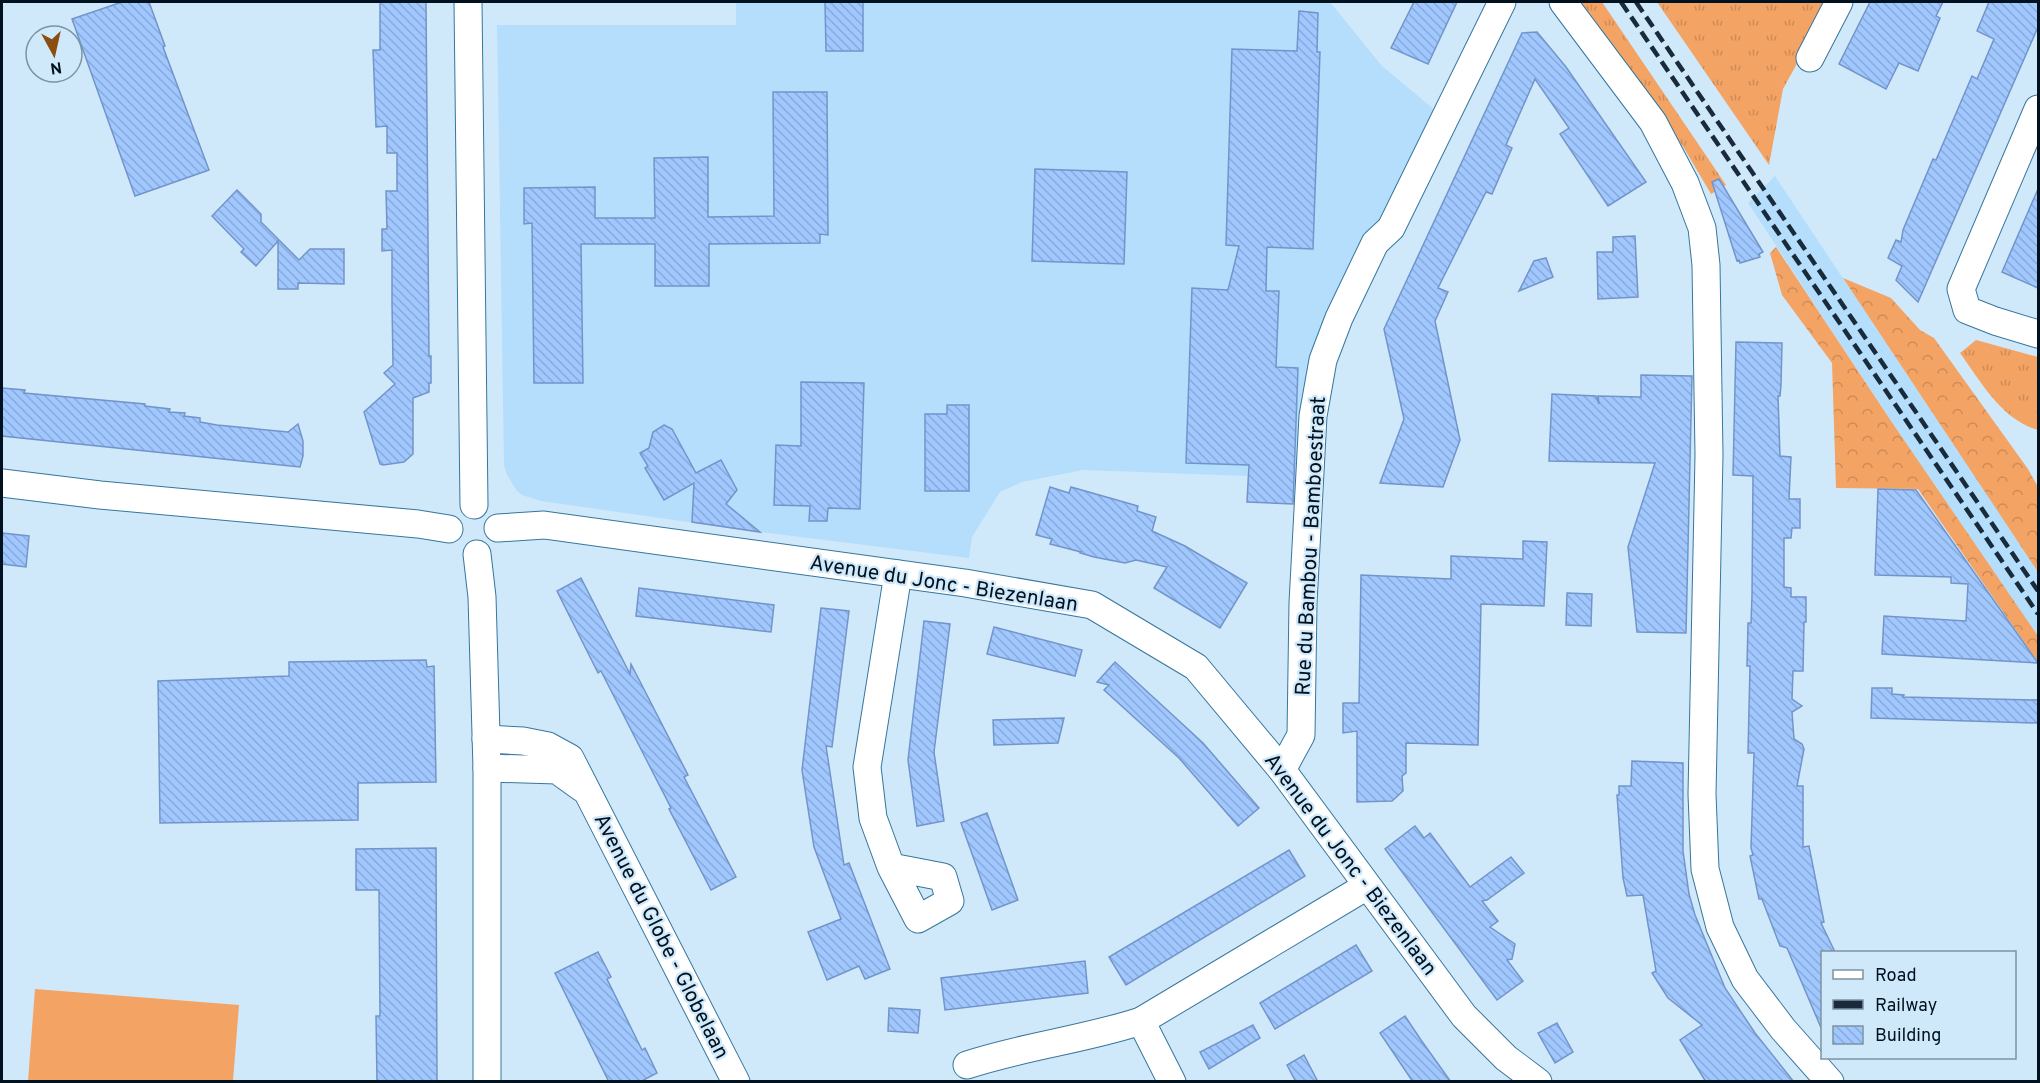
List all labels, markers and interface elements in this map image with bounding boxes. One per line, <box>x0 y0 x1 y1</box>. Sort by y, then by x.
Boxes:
north arrow <box>24 24 84 84</box>
text: N <box>49 56 63 78</box>
street label: Rue du Bambou - Bamboestraat <box>1290 396 1333 696</box>
street label: Avenue du Jonc - Biezenlaan <box>808 550 1080 619</box>
street label: Avenue du Jonc - Biezenlaan <box>1257 748 1442 981</box>
street label: Avenue du Globe - Globelaan <box>587 809 734 1064</box>
legend <box>1821 951 2016 1059</box>
text: Road <box>1875 965 1917 988</box>
text: Railway <box>1875 995 1937 1018</box>
text: Building <box>1875 1025 1941 1048</box>

